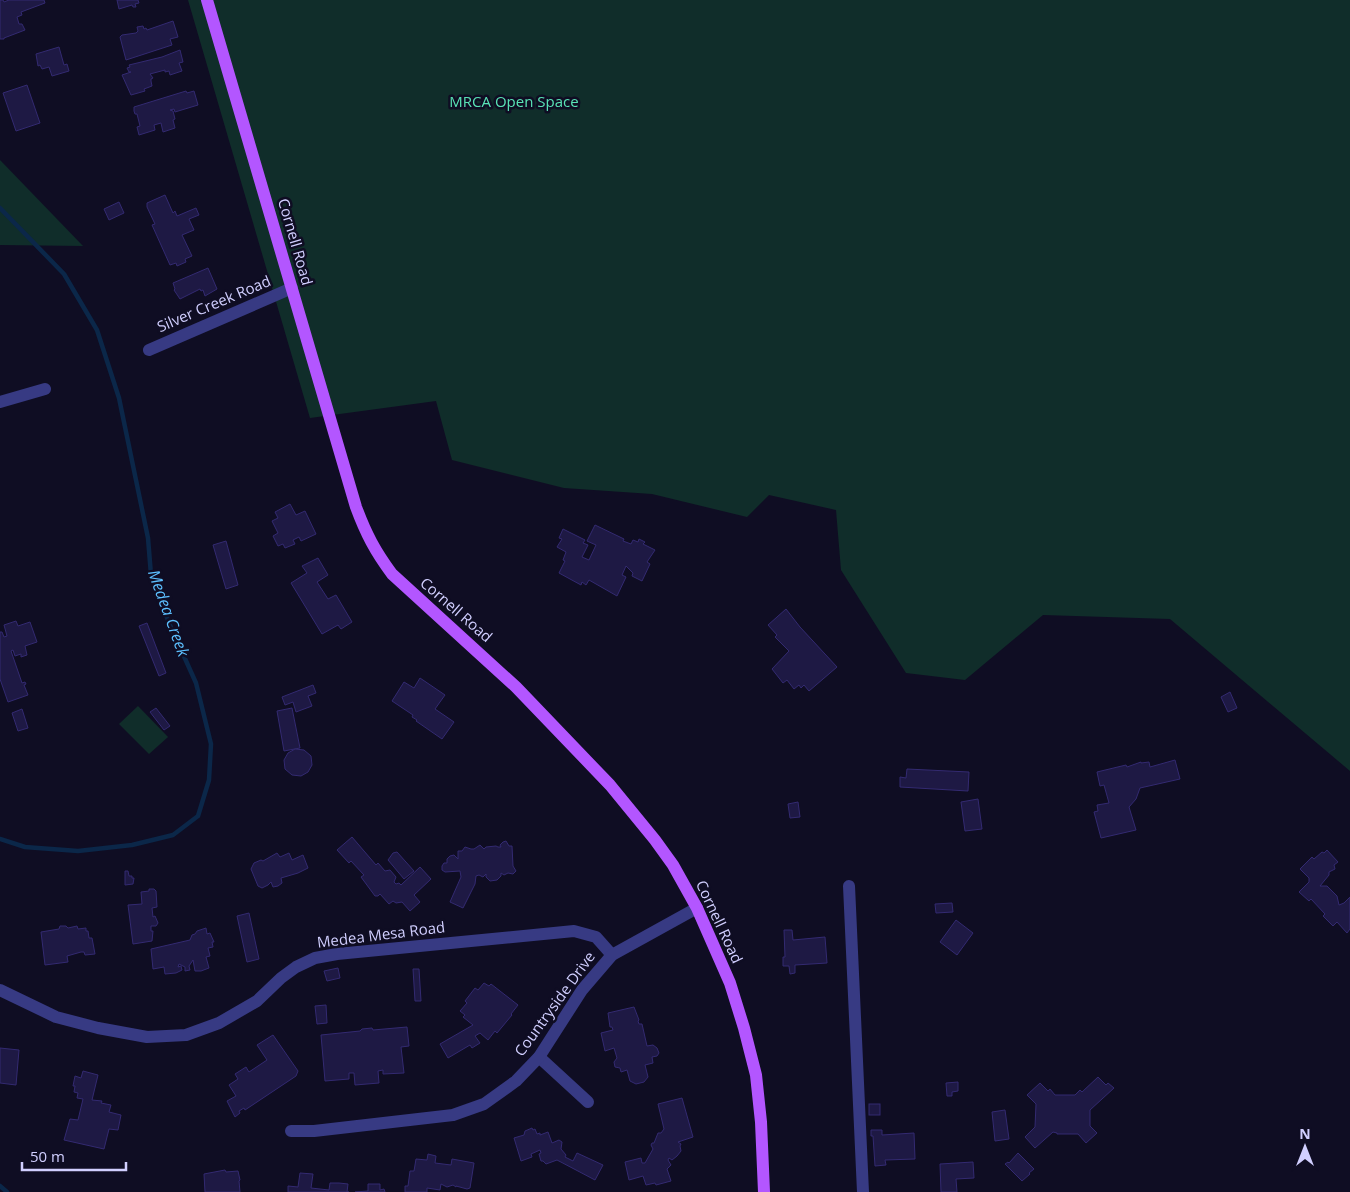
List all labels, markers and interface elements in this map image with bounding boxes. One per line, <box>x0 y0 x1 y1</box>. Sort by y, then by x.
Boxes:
park label: MRCA Open Space <box>449 91 579 111</box>
street label: Cornell Road <box>274 196 318 287</box>
street label: Silver Creek Road <box>154 270 274 336</box>
water label: Medea Creek <box>143 566 195 661</box>
street label: Cornell Road <box>416 572 497 646</box>
street label: Cornell Road <box>692 877 748 966</box>
street label: Medea Mesa Road <box>316 916 446 952</box>
street label: Countryside Drive <box>509 947 599 1060</box>
north arrow <box>1280 1122 1330 1172</box>
text: N <box>1299 1124 1311 1143</box>
scale bar <box>22 1140 126 1172</box>
text: 50 m <box>30 1146 65 1166</box>

